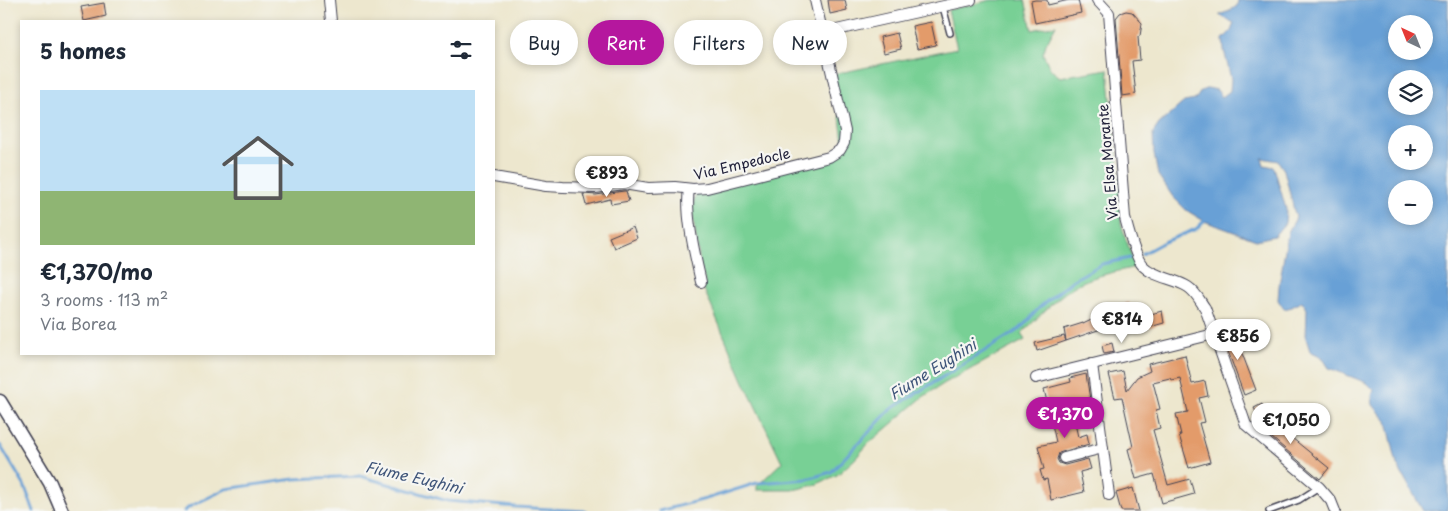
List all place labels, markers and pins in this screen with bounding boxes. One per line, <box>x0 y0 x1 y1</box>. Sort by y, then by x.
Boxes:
pin: €893 <box>577 156 637 198</box>
pin: €814 <box>1092 302 1152 344</box>
pin: €856 <box>1208 318 1268 361</box>
pin: €1,370 <box>1024 396 1106 439</box>
pin: €1,050 <box>1250 402 1332 445</box>

